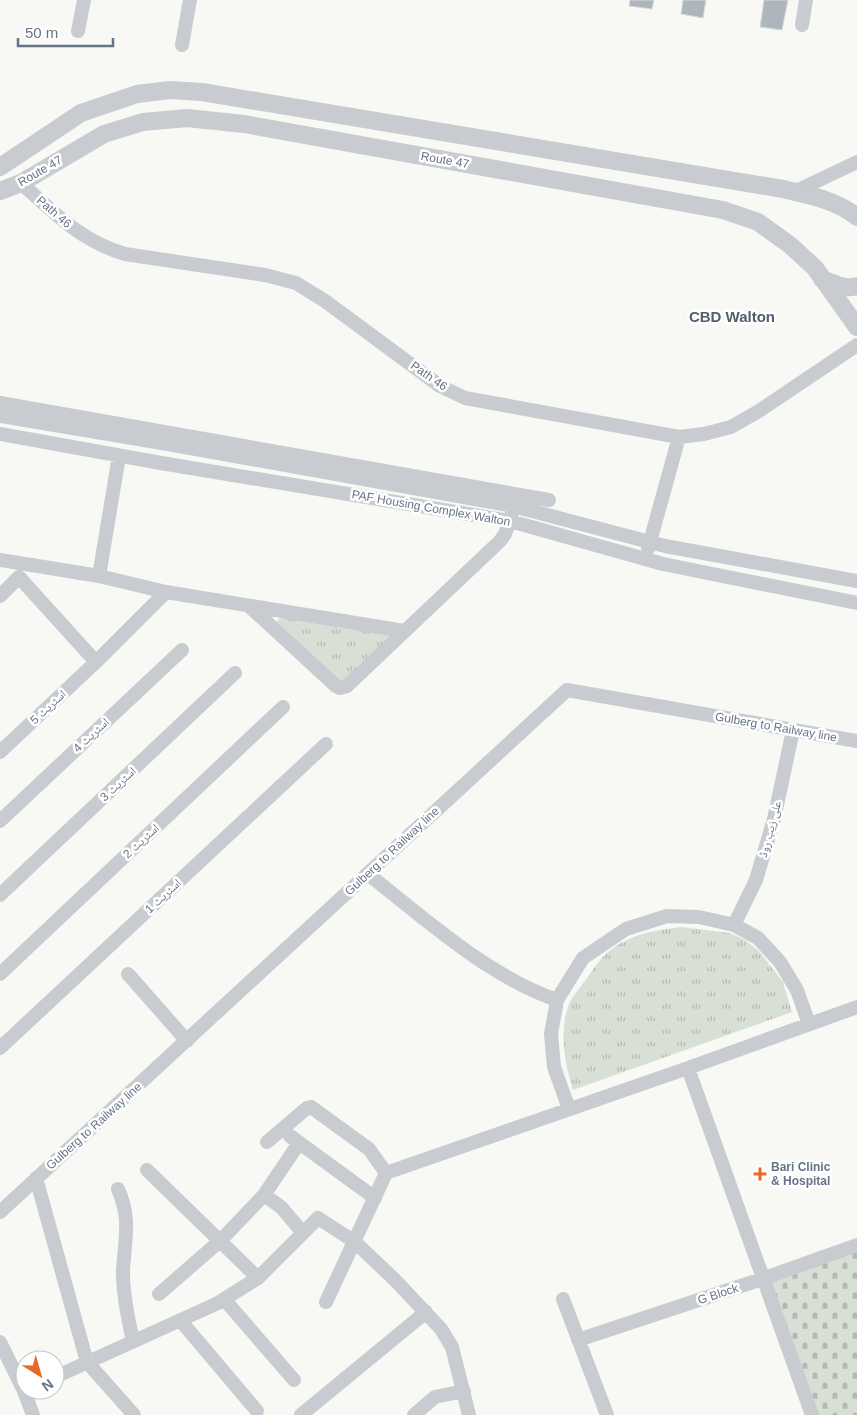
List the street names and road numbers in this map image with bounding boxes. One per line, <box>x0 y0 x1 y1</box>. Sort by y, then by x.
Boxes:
street label: Route 47 <box>420 149 471 171</box>
street label: Route 47 <box>15 153 65 189</box>
street label: Path 46 <box>34 193 74 231</box>
street label: Path 46 <box>408 358 450 394</box>
street label: PAF Housing Complex Walton <box>351 487 511 529</box>
street label: اسٹریٹ 5 <box>27 687 69 727</box>
street label: Gulberg to Railway line <box>714 709 838 745</box>
street label: اسٹریٹ 4 <box>70 715 112 755</box>
street label: اسٹریٹ 3 <box>97 764 139 804</box>
street label: علی زیب روڈ <box>756 799 785 859</box>
street label: Gulberg to Railway line <box>342 804 442 898</box>
street label: اسٹریٹ 2 <box>120 821 162 861</box>
street label: اسٹریٹ 1 <box>142 876 184 916</box>
street label: Gulberg to Railway line <box>43 1079 145 1172</box>
street label: G Block <box>696 1281 741 1307</box>

